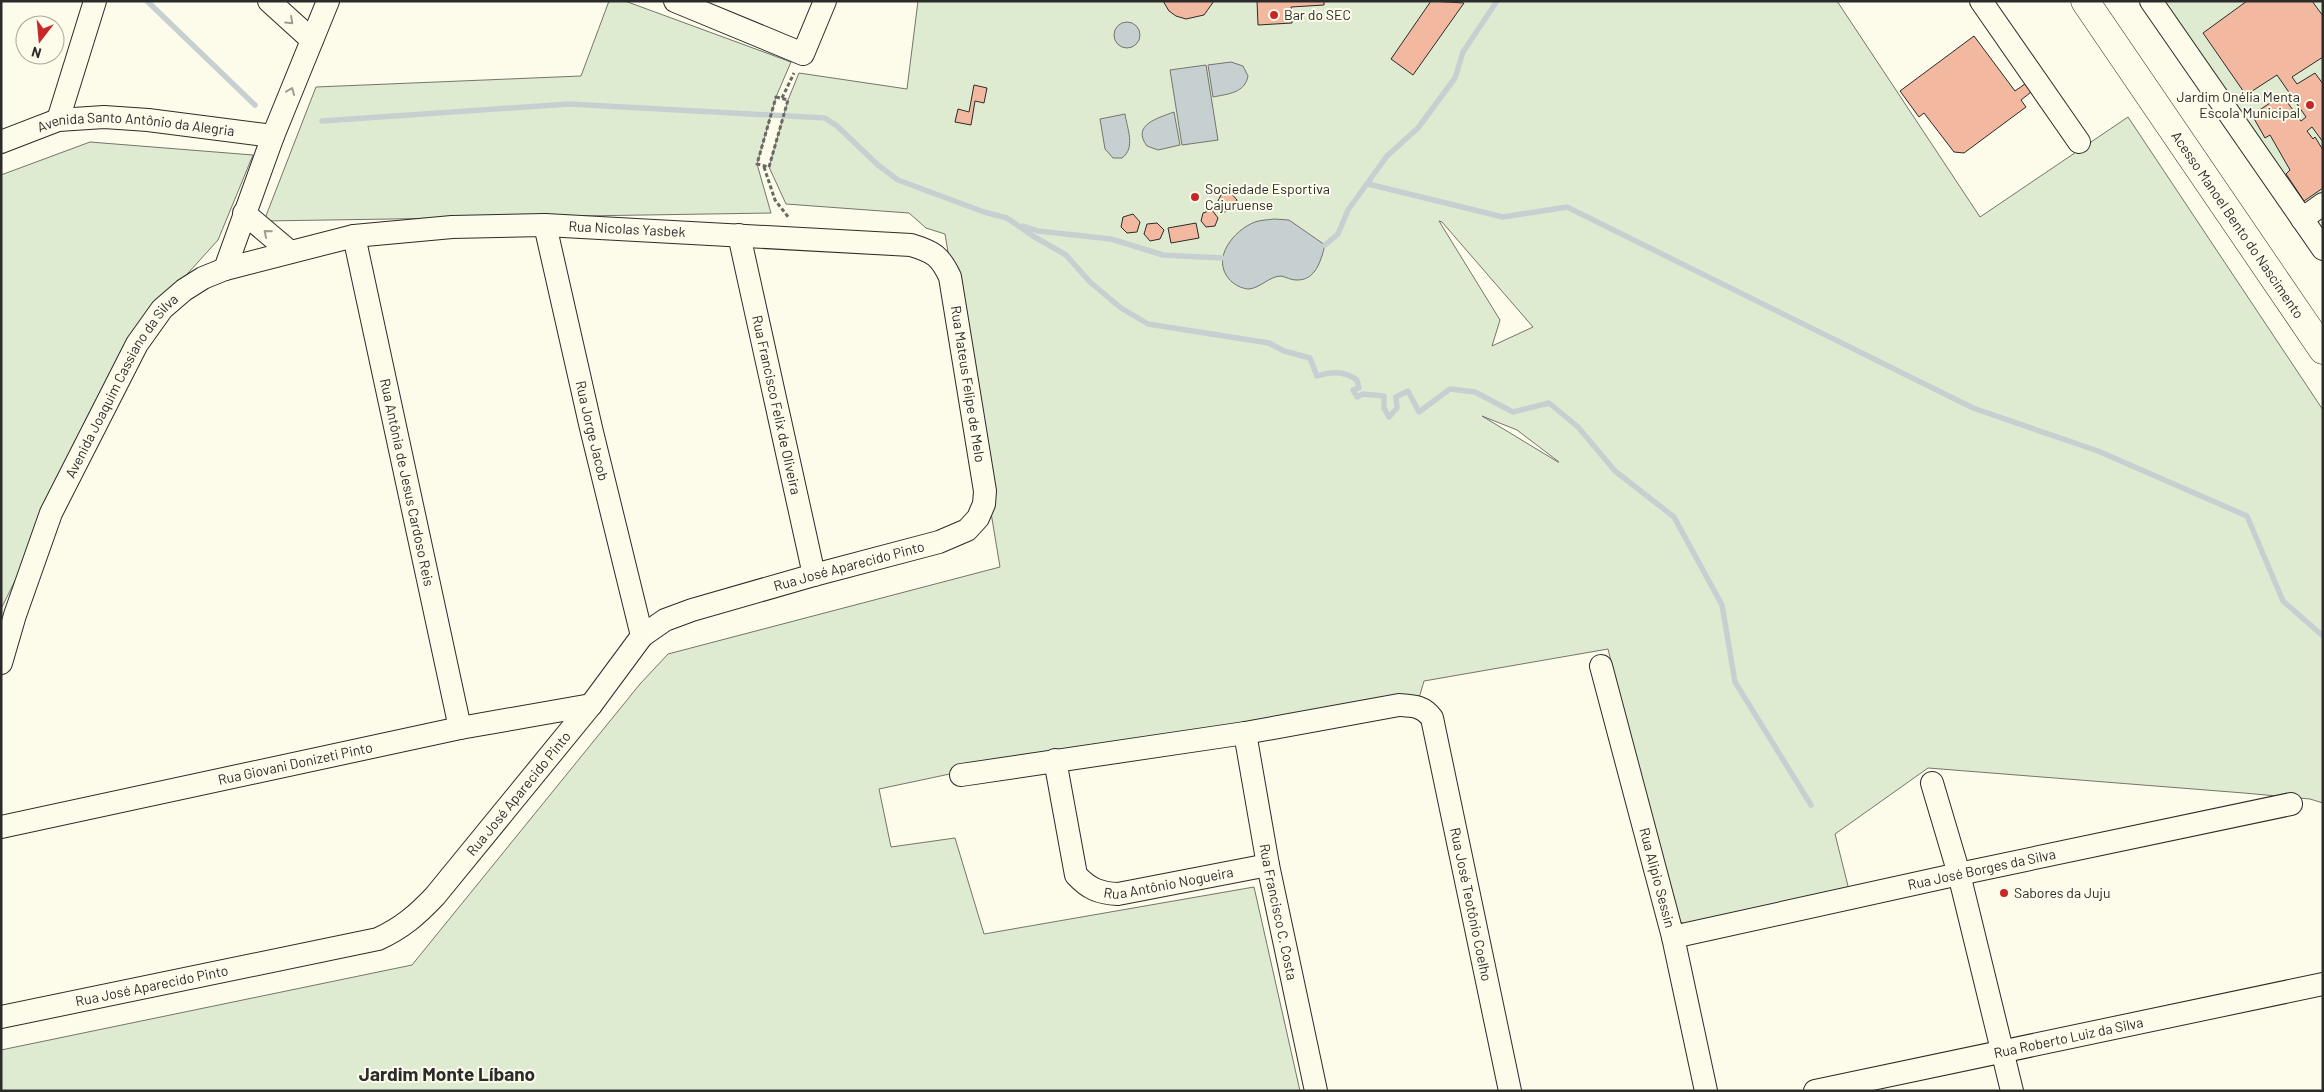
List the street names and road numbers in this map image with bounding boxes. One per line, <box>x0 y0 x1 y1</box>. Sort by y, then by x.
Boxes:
street label: Avenida Santo Antônio da Alegria <box>35 108 236 139</box>
street label: Acesso Manoel Bento do Nascimento <box>2168 128 2308 321</box>
street label: Rua Nicolas Yasbek <box>568 217 686 240</box>
street label: Avenida Joaquim Cassiano da Silva <box>61 290 181 481</box>
street label: Rua Mateus Felipe de Melo <box>948 304 989 463</box>
street label: Rua Francisco Felix de Oliveira <box>749 314 805 496</box>
street label: Rua Antônia de Jesus Cardoso Reis <box>377 377 438 588</box>
street label: Rua Jorge Jacob <box>573 379 613 482</box>
street label: Rua José Aparecido Pinto <box>771 537 926 594</box>
street label: Rua José Aparecido Pinto <box>462 728 574 859</box>
street label: Rua Giovani Donizeti Pinto <box>216 738 374 788</box>
street label: Rua José Teotônio Coelho <box>1447 826 1496 983</box>
street label: Rua Alipio Sessin <box>1636 826 1679 930</box>
street label: Rua Francisco C. Costa <box>1256 842 1301 982</box>
street label: Rua José Borges da Silva <box>1906 845 2057 893</box>
street label: Rua Antônio Nogueira <box>1102 863 1235 902</box>
street label: Rua José Aparecido Pinto <box>74 961 230 1009</box>
street label: Rua Roberto Luiz da Silva <box>1992 1013 2145 1061</box>

